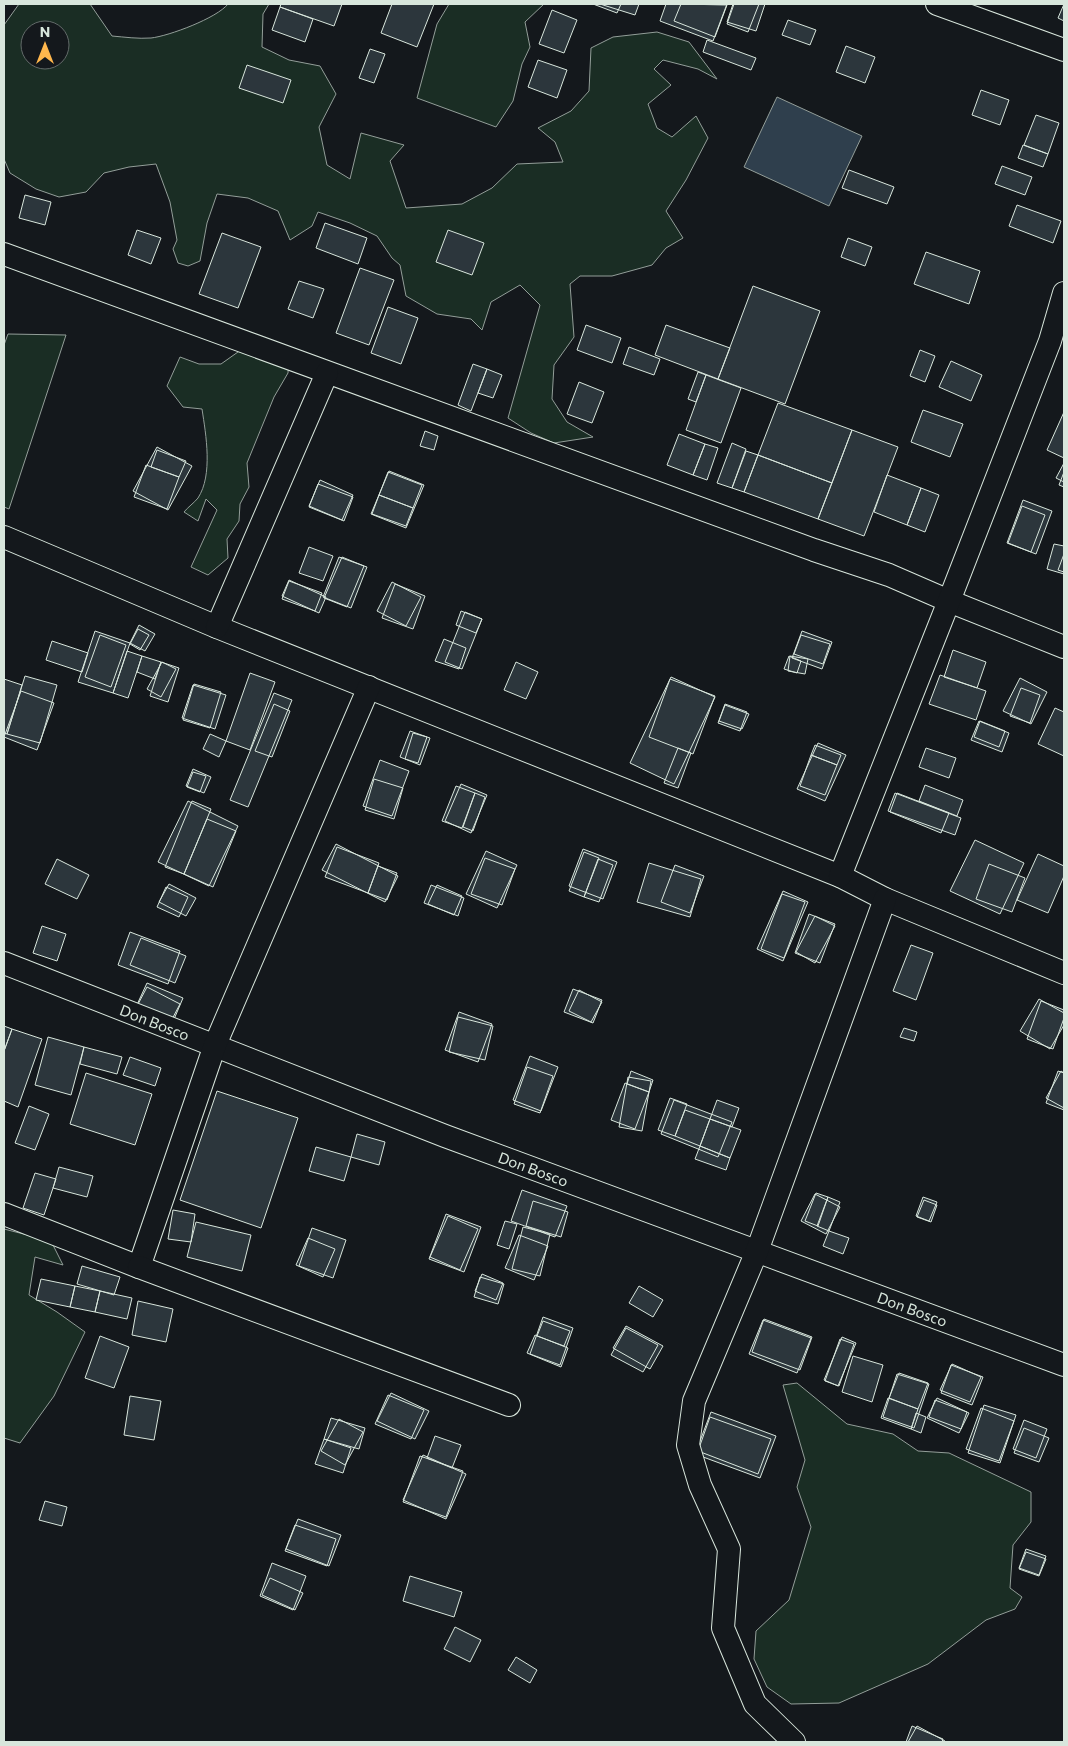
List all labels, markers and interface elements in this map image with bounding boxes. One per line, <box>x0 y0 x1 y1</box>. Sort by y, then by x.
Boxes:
north arrow <box>20 20 70 70</box>
text: N <box>40 23 50 40</box>
street label: Don Bosco <box>117 1000 192 1044</box>
street label: Don Bosco <box>496 1148 571 1190</box>
street label: Don Bosco <box>875 1288 950 1330</box>

